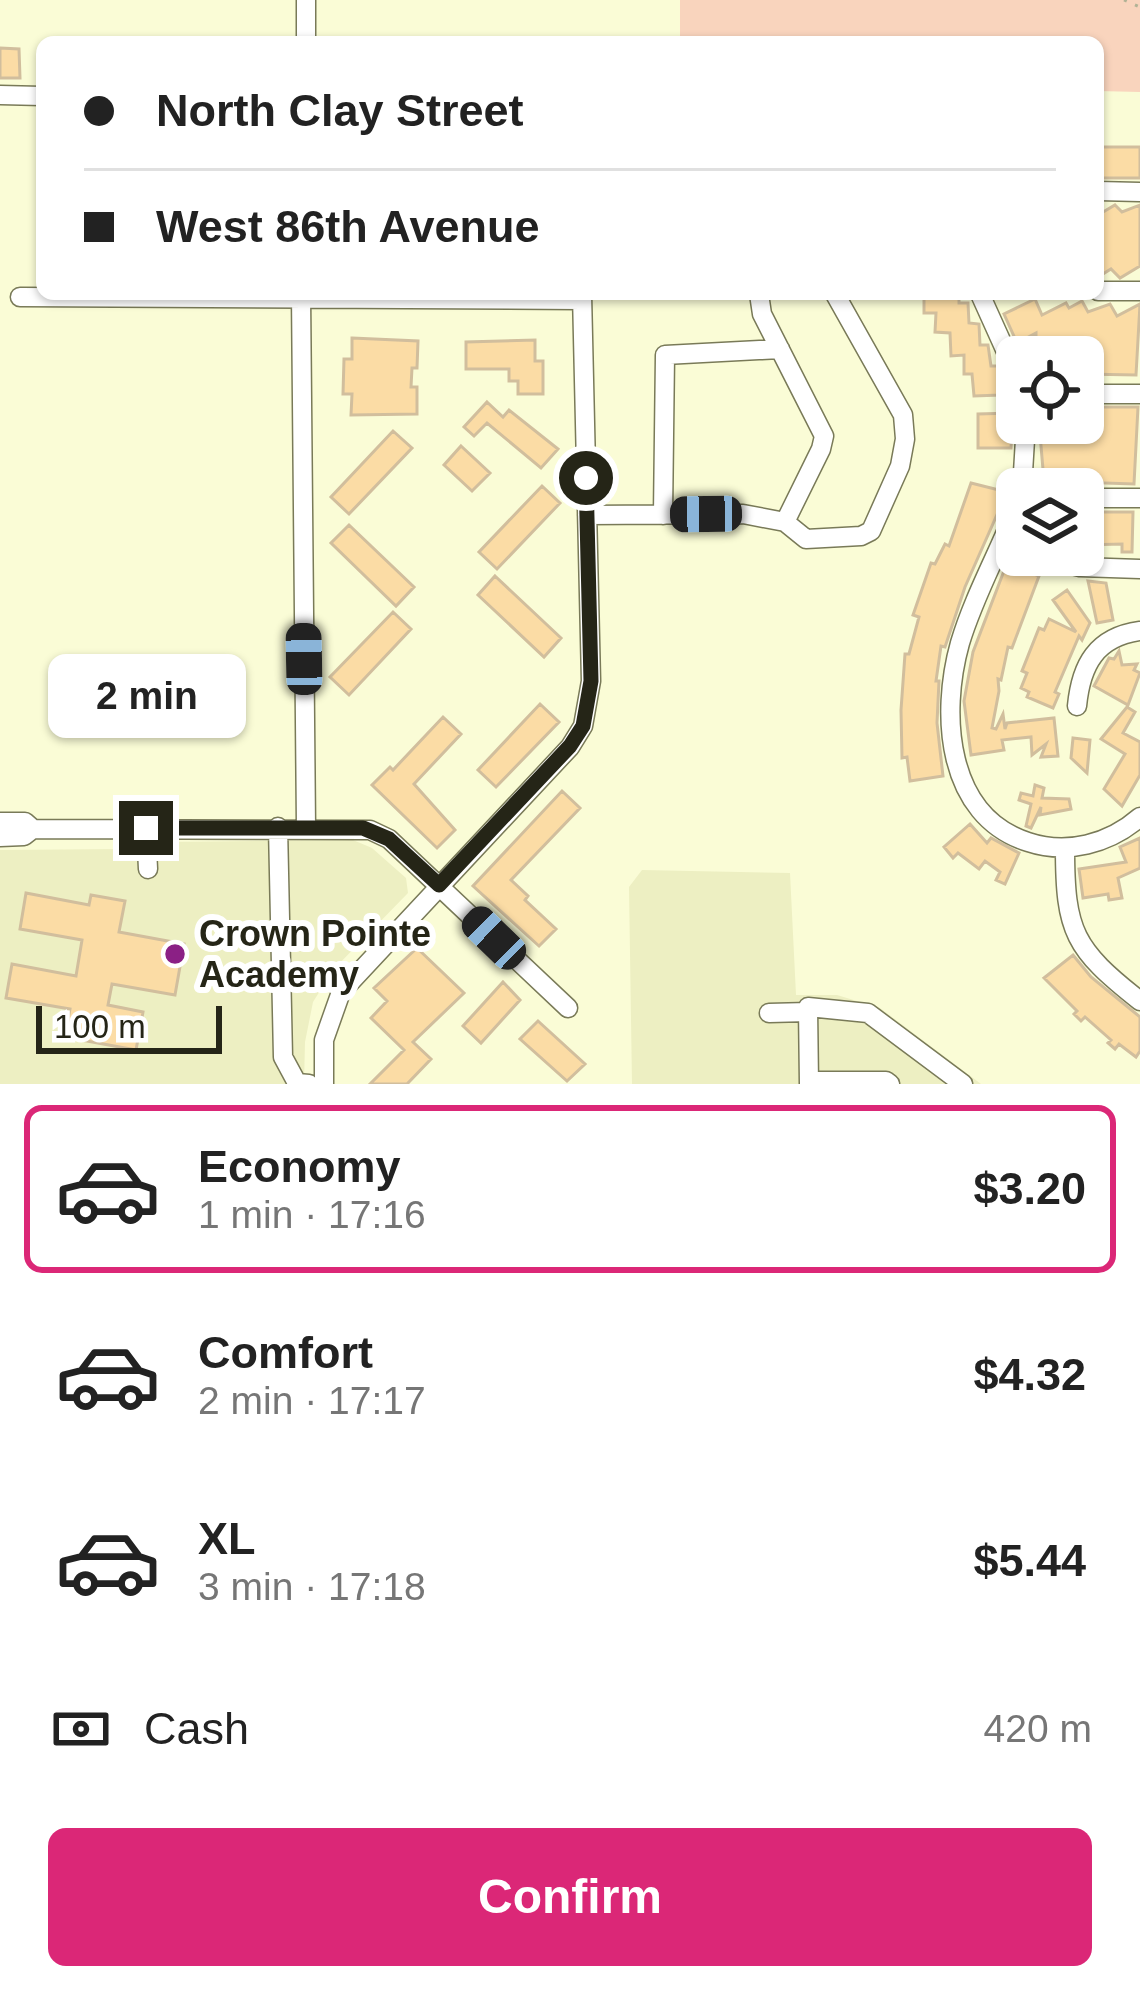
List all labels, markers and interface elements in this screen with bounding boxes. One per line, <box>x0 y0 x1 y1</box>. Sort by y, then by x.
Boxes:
text: North Clay Street <box>156 85 524 136</box>
text: West 86th Avenue <box>156 201 539 252</box>
map controls <box>996 336 1104 576</box>
button: locate <box>996 336 1104 444</box>
route start <box>559 451 613 505</box>
button: layers <box>996 468 1104 576</box>
car <box>670 495 742 533</box>
car <box>285 623 323 695</box>
callout: 2 min <box>47 654 245 738</box>
text: 2 min <box>96 674 198 717</box>
route end <box>119 801 173 855</box>
car <box>456 900 532 976</box>
place label: Crown Pointe Academy <box>199 913 431 995</box>
marker: Crown Pointe Academy <box>162 941 188 967</box>
scale bar <box>36 1000 222 1053</box>
text: 100 m <box>54 1008 146 1045</box>
icon: car <box>54 1135 162 1243</box>
text: Economy <box>198 1141 401 1192</box>
text: $3.20 <box>973 1163 1086 1214</box>
text: 1 min · 17:16 <box>198 1193 426 1236</box>
icon: car <box>54 1321 162 1429</box>
text: Comfort <box>198 1327 373 1378</box>
text: $4.32 <box>973 1349 1086 1400</box>
text: 2 min · 17:17 <box>198 1379 426 1422</box>
icon: car <box>54 1507 162 1615</box>
text: XL <box>198 1513 256 1564</box>
text: $5.44 <box>973 1535 1086 1586</box>
text: 3 min · 17:18 <box>198 1565 426 1608</box>
icon: cash <box>48 1696 114 1762</box>
text: Cash <box>144 1703 249 1754</box>
text: 420 m <box>984 1707 1092 1750</box>
button: Confirm <box>48 1828 1092 1966</box>

